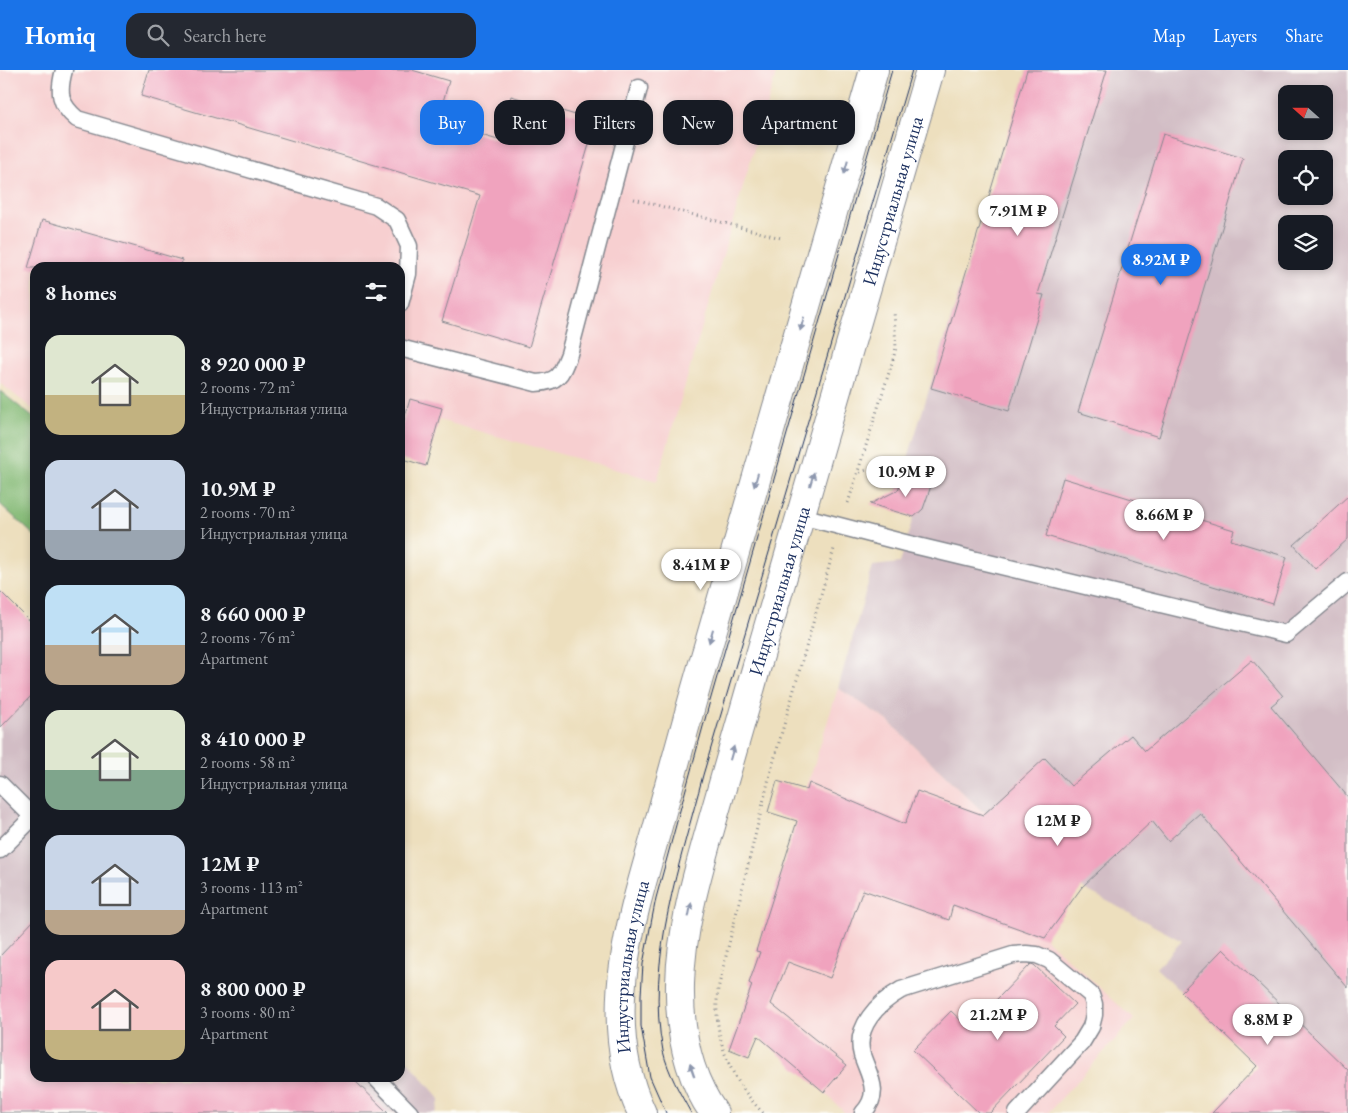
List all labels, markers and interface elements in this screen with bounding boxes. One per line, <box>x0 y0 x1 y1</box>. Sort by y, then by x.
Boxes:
search box <box>126 13 476 58</box>
text: Homiq <box>25 20 96 51</box>
icon: search <box>144 21 172 49</box>
text: Search here <box>184 23 266 48</box>
text: Map <box>1153 24 1185 47</box>
text: Layers <box>1213 24 1257 47</box>
text: Share <box>1285 24 1323 47</box>
north arrow <box>1278 85 1332 140</box>
map controls <box>1278 85 1333 270</box>
chip: Buy <box>420 100 484 145</box>
chip: Rent <box>494 100 565 145</box>
chip: Filters <box>575 100 653 145</box>
chip: New <box>663 100 733 145</box>
chip: Apartment <box>743 100 855 145</box>
street label: Индустриальная улица <box>856 113 929 289</box>
button: locate <box>1278 150 1333 205</box>
one-way arrow <box>842 160 850 175</box>
pin: 7.91M ₽ <box>972 194 1064 237</box>
text: 7.91M ₽ <box>989 200 1047 221</box>
button: layers <box>1278 215 1333 270</box>
pin: 8.92M ₽ <box>1115 244 1207 286</box>
text: 8.92M ₽ <box>1132 249 1190 270</box>
icon: filters <box>362 278 390 306</box>
text: 8 homes <box>45 279 117 306</box>
one-way arrow <box>797 316 805 331</box>
text: 8 920 000 ₽ <box>200 350 306 377</box>
icon: home <box>85 355 145 415</box>
text: 2 rooms · 72 m² <box>200 377 295 398</box>
text: Индустриальная улица <box>200 398 348 419</box>
pin: 10.9M ₽ <box>860 456 952 498</box>
text: 10.9M ₽ <box>877 461 935 482</box>
one-way arrow <box>751 472 759 487</box>
one-way arrow <box>808 472 816 487</box>
text: 10.9M ₽ <box>200 475 276 502</box>
icon: home <box>85 480 145 540</box>
pin: 8.66M ₽ <box>1118 498 1210 541</box>
text: 2 rooms · 70 m² <box>200 502 295 523</box>
street label: Индустриальная улица <box>742 503 816 679</box>
text: 8.66M ₽ <box>1135 504 1193 525</box>
text: Индустриальная улица <box>200 523 348 544</box>
pin: 8.41M ₽ <box>655 548 747 591</box>
text: 8.41M ₽ <box>672 554 730 575</box>
text: 8 660 000 ₽ <box>200 600 306 627</box>
icon: home <box>85 605 145 665</box>
text: 2 rooms · 76 m² <box>200 627 295 648</box>
one-way arrow <box>706 628 714 643</box>
text: Apartment <box>200 648 268 669</box>
text: 8 410 000 ₽ <box>200 725 306 752</box>
icon: home <box>85 730 145 790</box>
one-way arrow <box>728 745 736 761</box>
text: 2 rooms · 58 m² <box>200 752 295 773</box>
text: Индустриальная улица <box>200 773 348 794</box>
pin: 12M ₽ <box>1023 804 1093 847</box>
text: 12M ₽ <box>1035 810 1081 831</box>
text: 12M ₽ <box>200 850 259 877</box>
icon: home <box>85 855 145 915</box>
text: 3 rooms · 113 m² <box>200 877 303 898</box>
street label: Индустриальная улица <box>608 877 655 1055</box>
text: Apartment <box>200 898 268 919</box>
one-way arrow <box>686 901 694 917</box>
text: 8 800 000 ₽ <box>200 975 306 1002</box>
icon: home <box>85 980 145 1040</box>
pin: 21.2M ₽ <box>952 998 1044 1041</box>
text: 3 rooms · 80 m² <box>200 1002 295 1023</box>
text: 21.2M ₽ <box>969 1004 1027 1025</box>
pin: 8.8M ₽ <box>1227 1004 1309 1046</box>
text: 8.8M ₽ <box>1243 1009 1293 1030</box>
text: Apartment <box>200 1023 268 1044</box>
one-way arrow <box>687 1062 695 1077</box>

